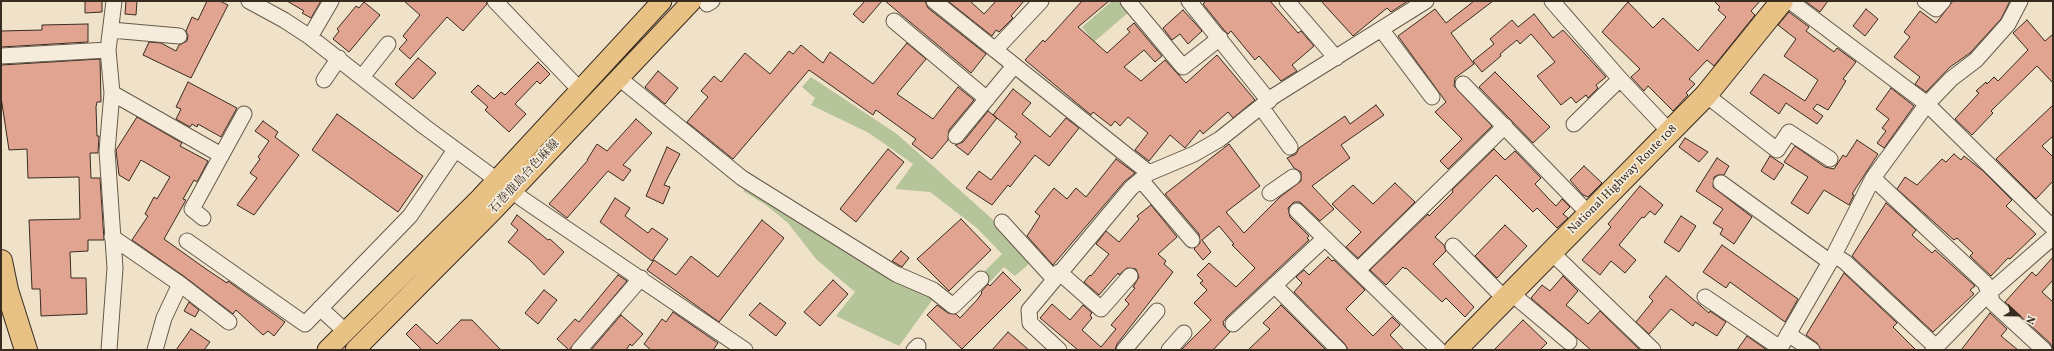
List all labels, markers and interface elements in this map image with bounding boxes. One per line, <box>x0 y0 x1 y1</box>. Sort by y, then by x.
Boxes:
street label: National Highway Route 108 <box>1565 122 1681 238</box>
street label: 石巻鹿島台色麻線 <box>487 137 563 217</box>
north arrow <box>1998 295 2038 335</box>
text: N <box>2021 313 2038 326</box>

